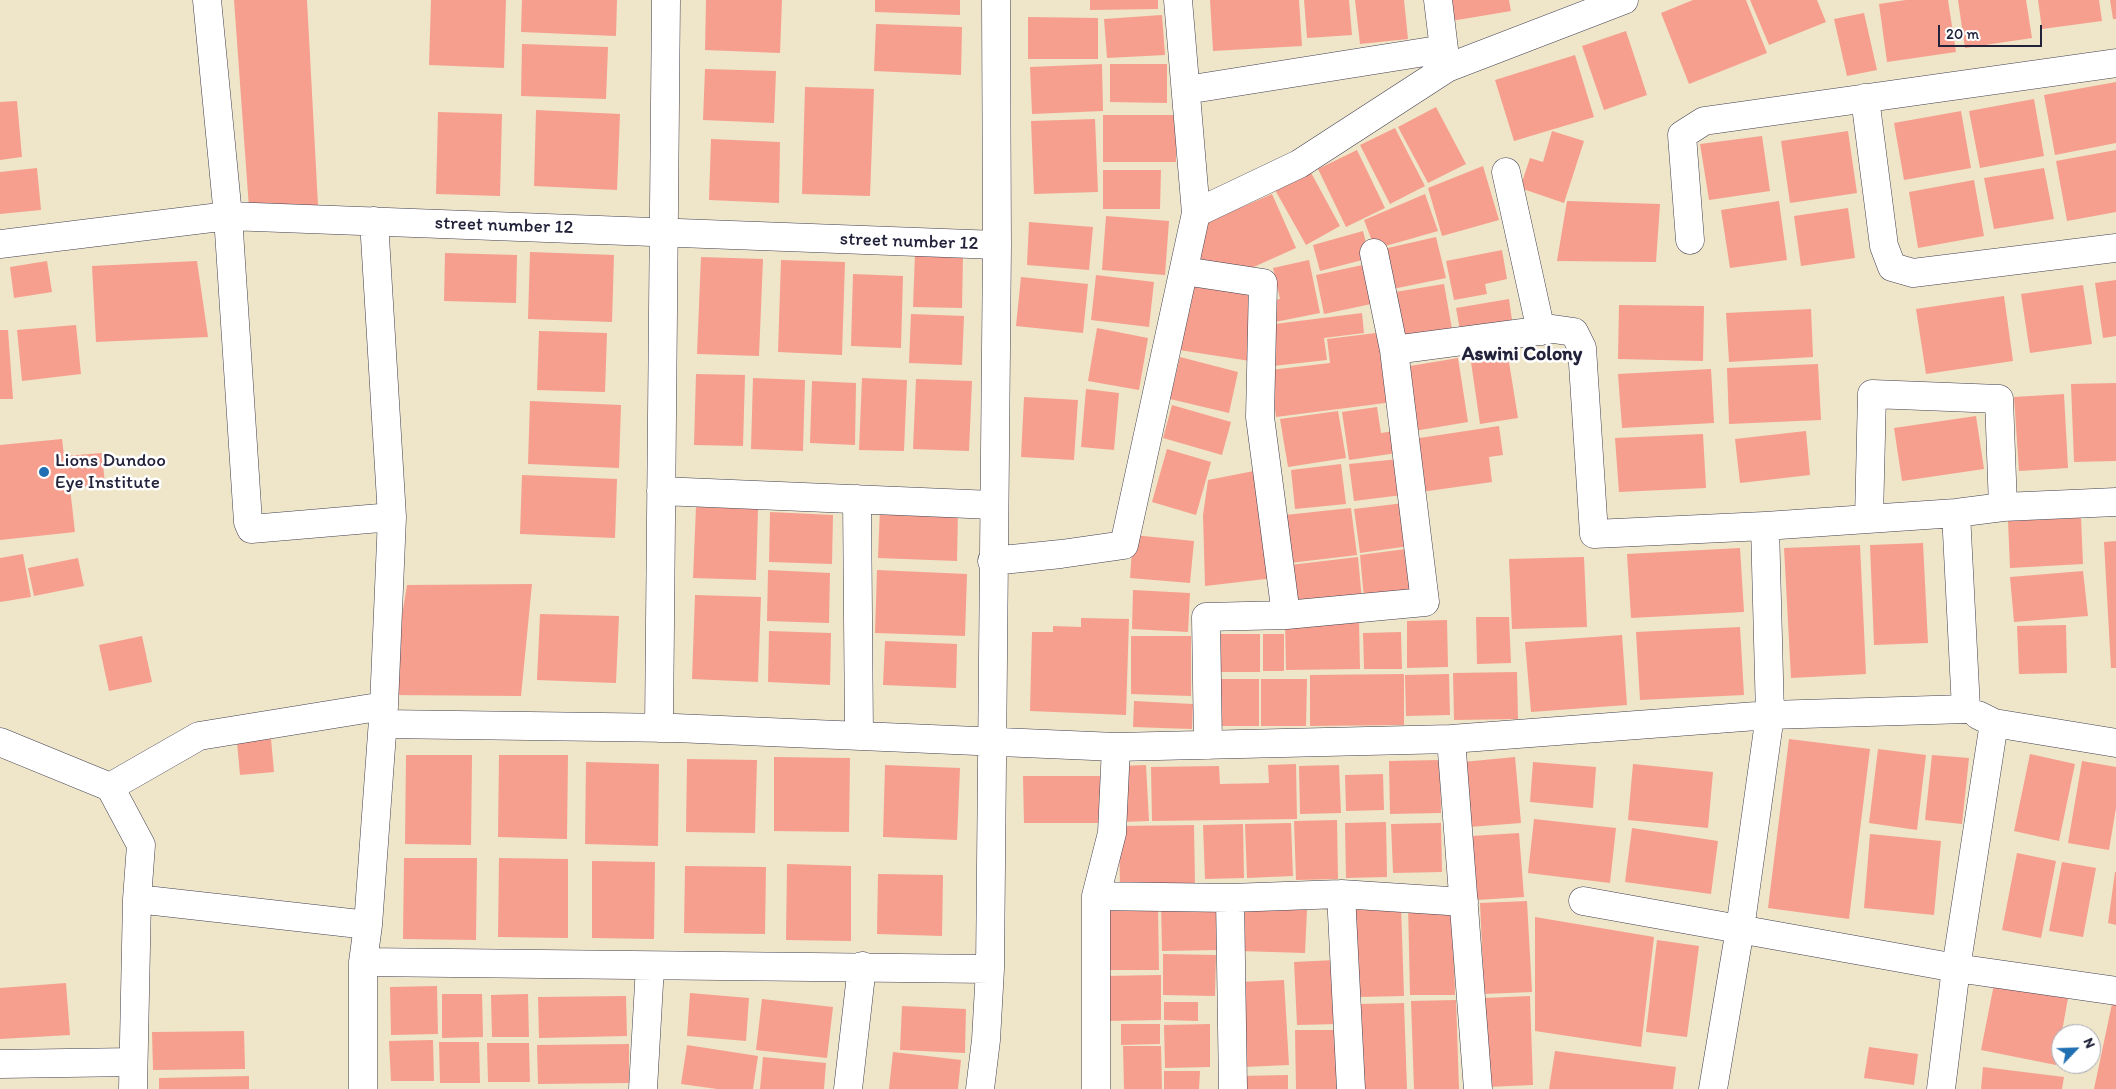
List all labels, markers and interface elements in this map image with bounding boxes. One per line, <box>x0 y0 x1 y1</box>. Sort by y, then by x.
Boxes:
scale bar <box>1941 15 2045 47</box>
text: 20 m <box>1946 25 1979 43</box>
street label: street number 12 <box>434 212 574 240</box>
street label: street number 12 <box>839 228 979 256</box>
district label: Aswini Colony <box>1462 343 1582 367</box>
place label: Lions Dundoo Eye Institute <box>55 450 166 494</box>
marker: Lions Dundoo Eye Institute <box>37 465 51 479</box>
north arrow <box>2051 1024 2101 1074</box>
text: N <box>2080 1035 2099 1051</box>

